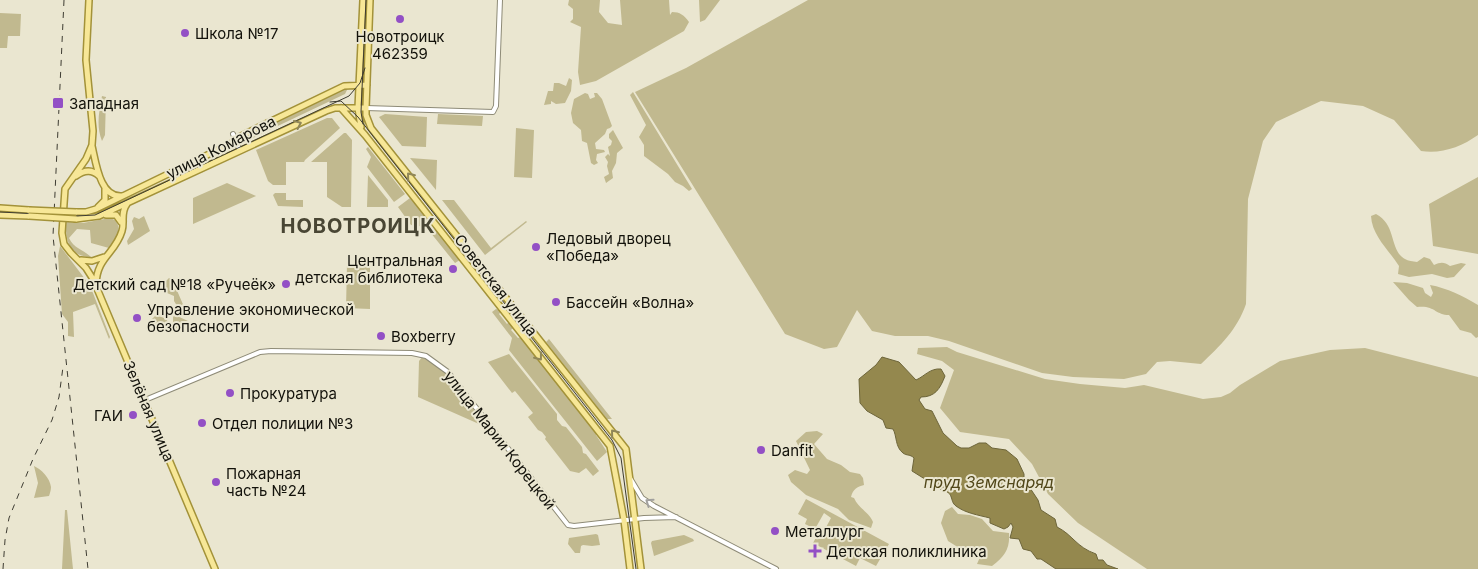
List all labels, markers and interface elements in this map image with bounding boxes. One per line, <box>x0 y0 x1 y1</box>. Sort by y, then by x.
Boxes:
marker: Новотроицк 462359 <box>394 13 406 25</box>
place label: Школа №17 <box>195 24 278 43</box>
marker: Школа №17 <box>179 27 191 39</box>
place label: Новотроицк 462359 <box>356 27 444 63</box>
place label: Западная <box>69 94 139 113</box>
marker: Западная <box>51 96 65 110</box>
street label: улица Комарова <box>163 111 279 183</box>
one-way arrow <box>293 120 302 131</box>
one-way arrow <box>407 173 415 182</box>
district label: НОВОТРОИЦК <box>280 214 436 238</box>
place label: Ледовый дворец «Победа» <box>546 229 671 265</box>
street label: Советская улица <box>450 230 542 340</box>
marker: Ледовый дворец «Победа» <box>530 241 542 253</box>
place label: Центральная детская библиотека <box>295 251 443 287</box>
marker: Центральная детская библиотека <box>447 263 459 275</box>
place label: Детский сад №18 «Ручеёк» <box>73 275 276 294</box>
marker: Детский сад №18 «Ручеёк» <box>280 278 292 290</box>
place label: Бассейн «Волна» <box>566 293 694 312</box>
marker: Бассейн «Волна» <box>550 296 562 308</box>
place label: Управление экономической безопасности <box>147 300 354 336</box>
marker: Управление экономической безопасности <box>131 312 143 324</box>
place label: Boxberry <box>391 327 456 346</box>
marker: Boxberry <box>375 330 387 342</box>
one-way arrow <box>534 351 542 360</box>
street label: Зелёная улица <box>119 358 179 464</box>
street label: улица Марии Корецкой <box>440 367 560 513</box>
place label: Прокуратура <box>240 384 337 403</box>
marker: Прокуратура <box>224 387 236 399</box>
place label: ГАИ <box>94 406 123 425</box>
marker: ГАИ <box>127 409 139 421</box>
place label: Отдел полиции №3 <box>212 414 353 433</box>
marker: Отдел полиции №3 <box>196 417 208 429</box>
one-way arrow <box>610 430 619 439</box>
place label: Danfit <box>771 441 813 460</box>
marker: Danfit <box>755 444 767 456</box>
place label: Пожарная часть №24 <box>226 464 306 500</box>
water label: пруд Земснаряд <box>924 472 1054 492</box>
marker: Пожарная часть №24 <box>210 476 222 488</box>
one-way arrow <box>645 499 655 508</box>
place label: Металлург <box>785 522 864 541</box>
marker: Металлург <box>769 525 781 537</box>
place label: Детская поликлиника <box>826 542 987 561</box>
marker: Детская поликлиника <box>808 544 822 558</box>

